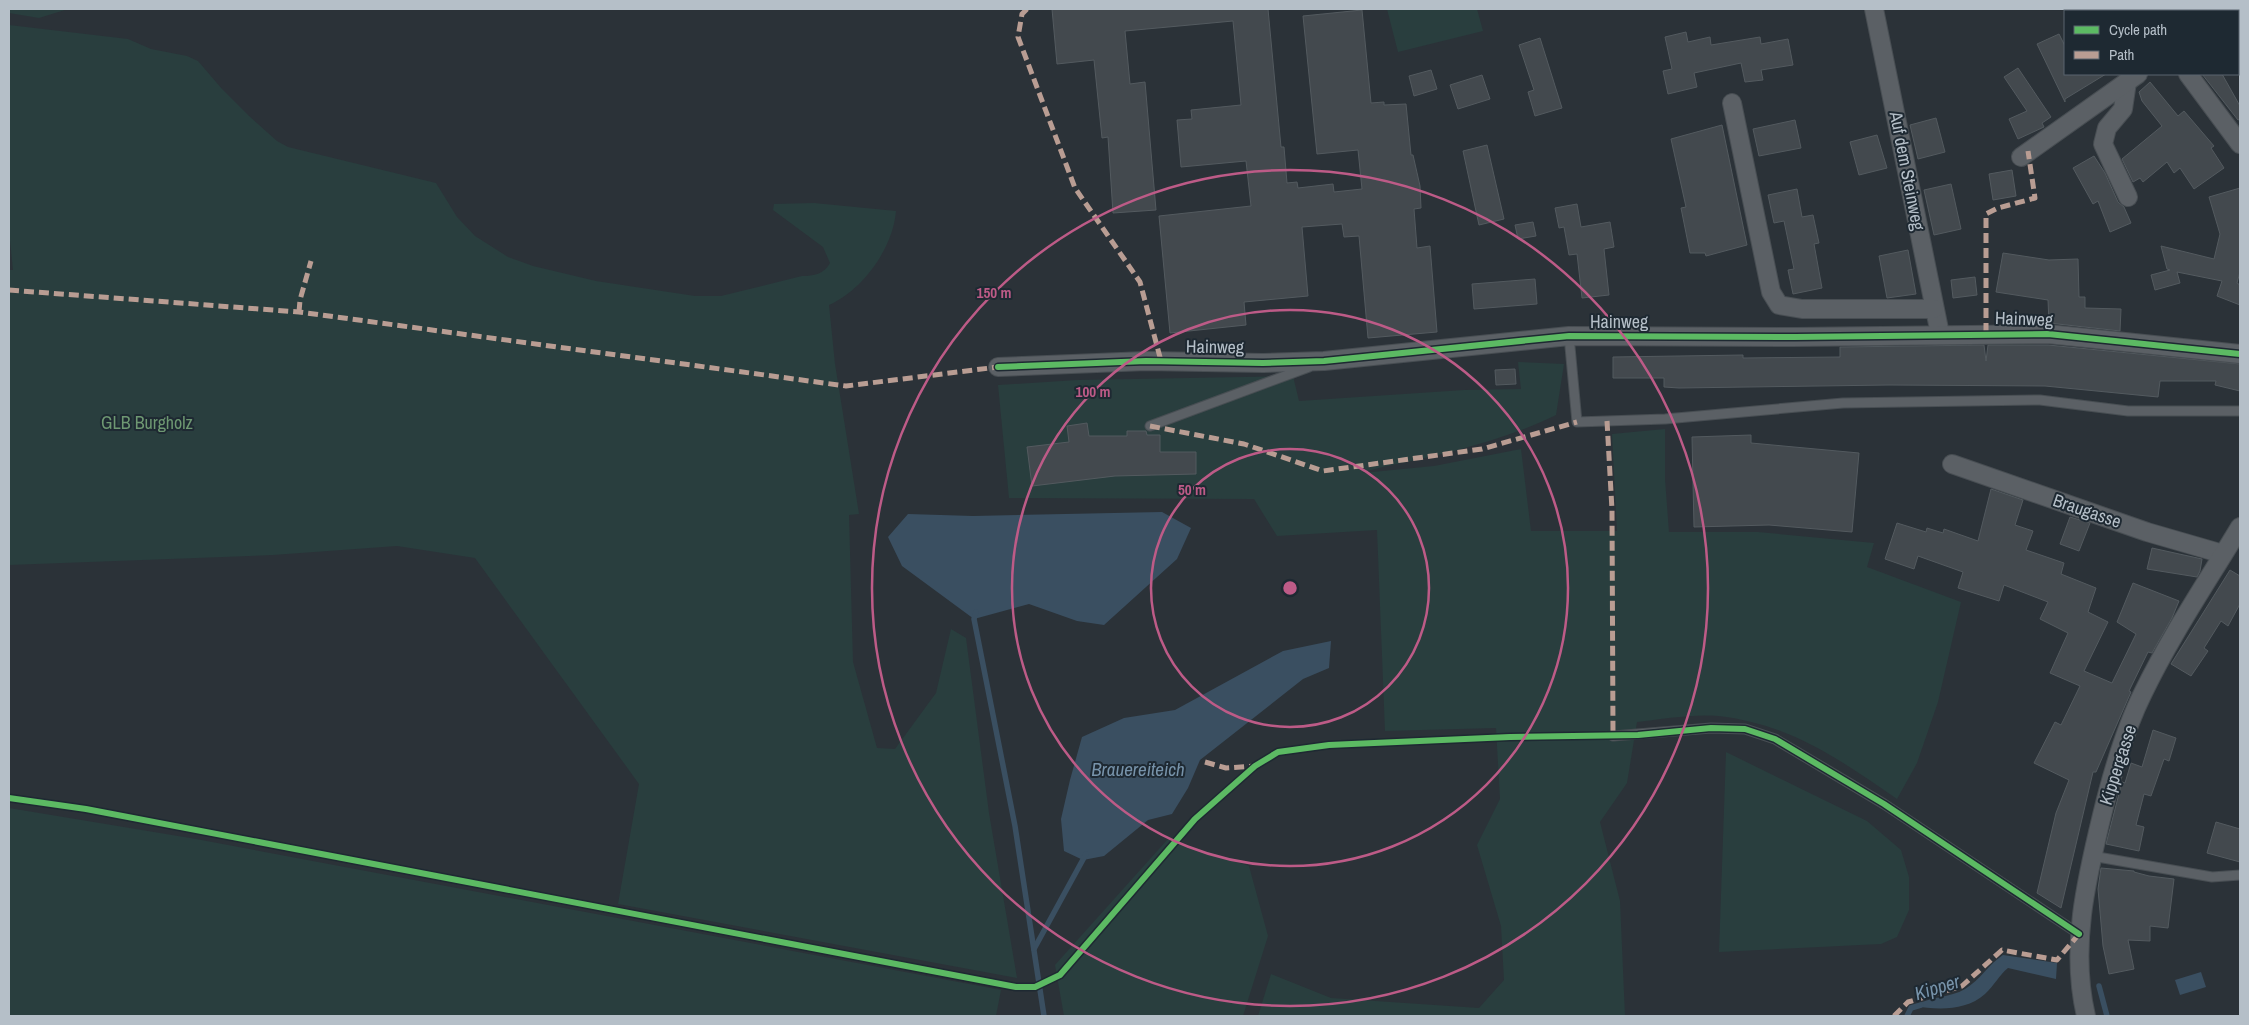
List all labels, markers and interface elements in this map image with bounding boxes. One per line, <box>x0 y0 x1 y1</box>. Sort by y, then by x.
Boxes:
legend <box>2064 10 2239 75</box>
text: Cycle path <box>2109 19 2167 40</box>
text: Path <box>2109 44 2134 65</box>
street label: Auf dem Steinweg <box>1884 108 1931 233</box>
text: 150 m <box>977 282 1011 303</box>
street label: Hainweg <box>1994 305 2054 332</box>
street label: Hainweg <box>1590 309 1649 334</box>
street label: Hainweg <box>1186 333 1245 360</box>
text: 100 m <box>1076 381 1110 402</box>
park label: GLB Burgholz <box>101 410 193 435</box>
text: 50 m <box>1178 479 1206 500</box>
street label: Braugasse <box>2050 487 2125 534</box>
centre of rings <box>1281 579 1299 597</box>
street label: Kippergasse <box>2093 722 2142 808</box>
water label: Brauereiteich <box>1091 756 1185 782</box>
water label: Kipper <box>1911 968 1964 1006</box>

